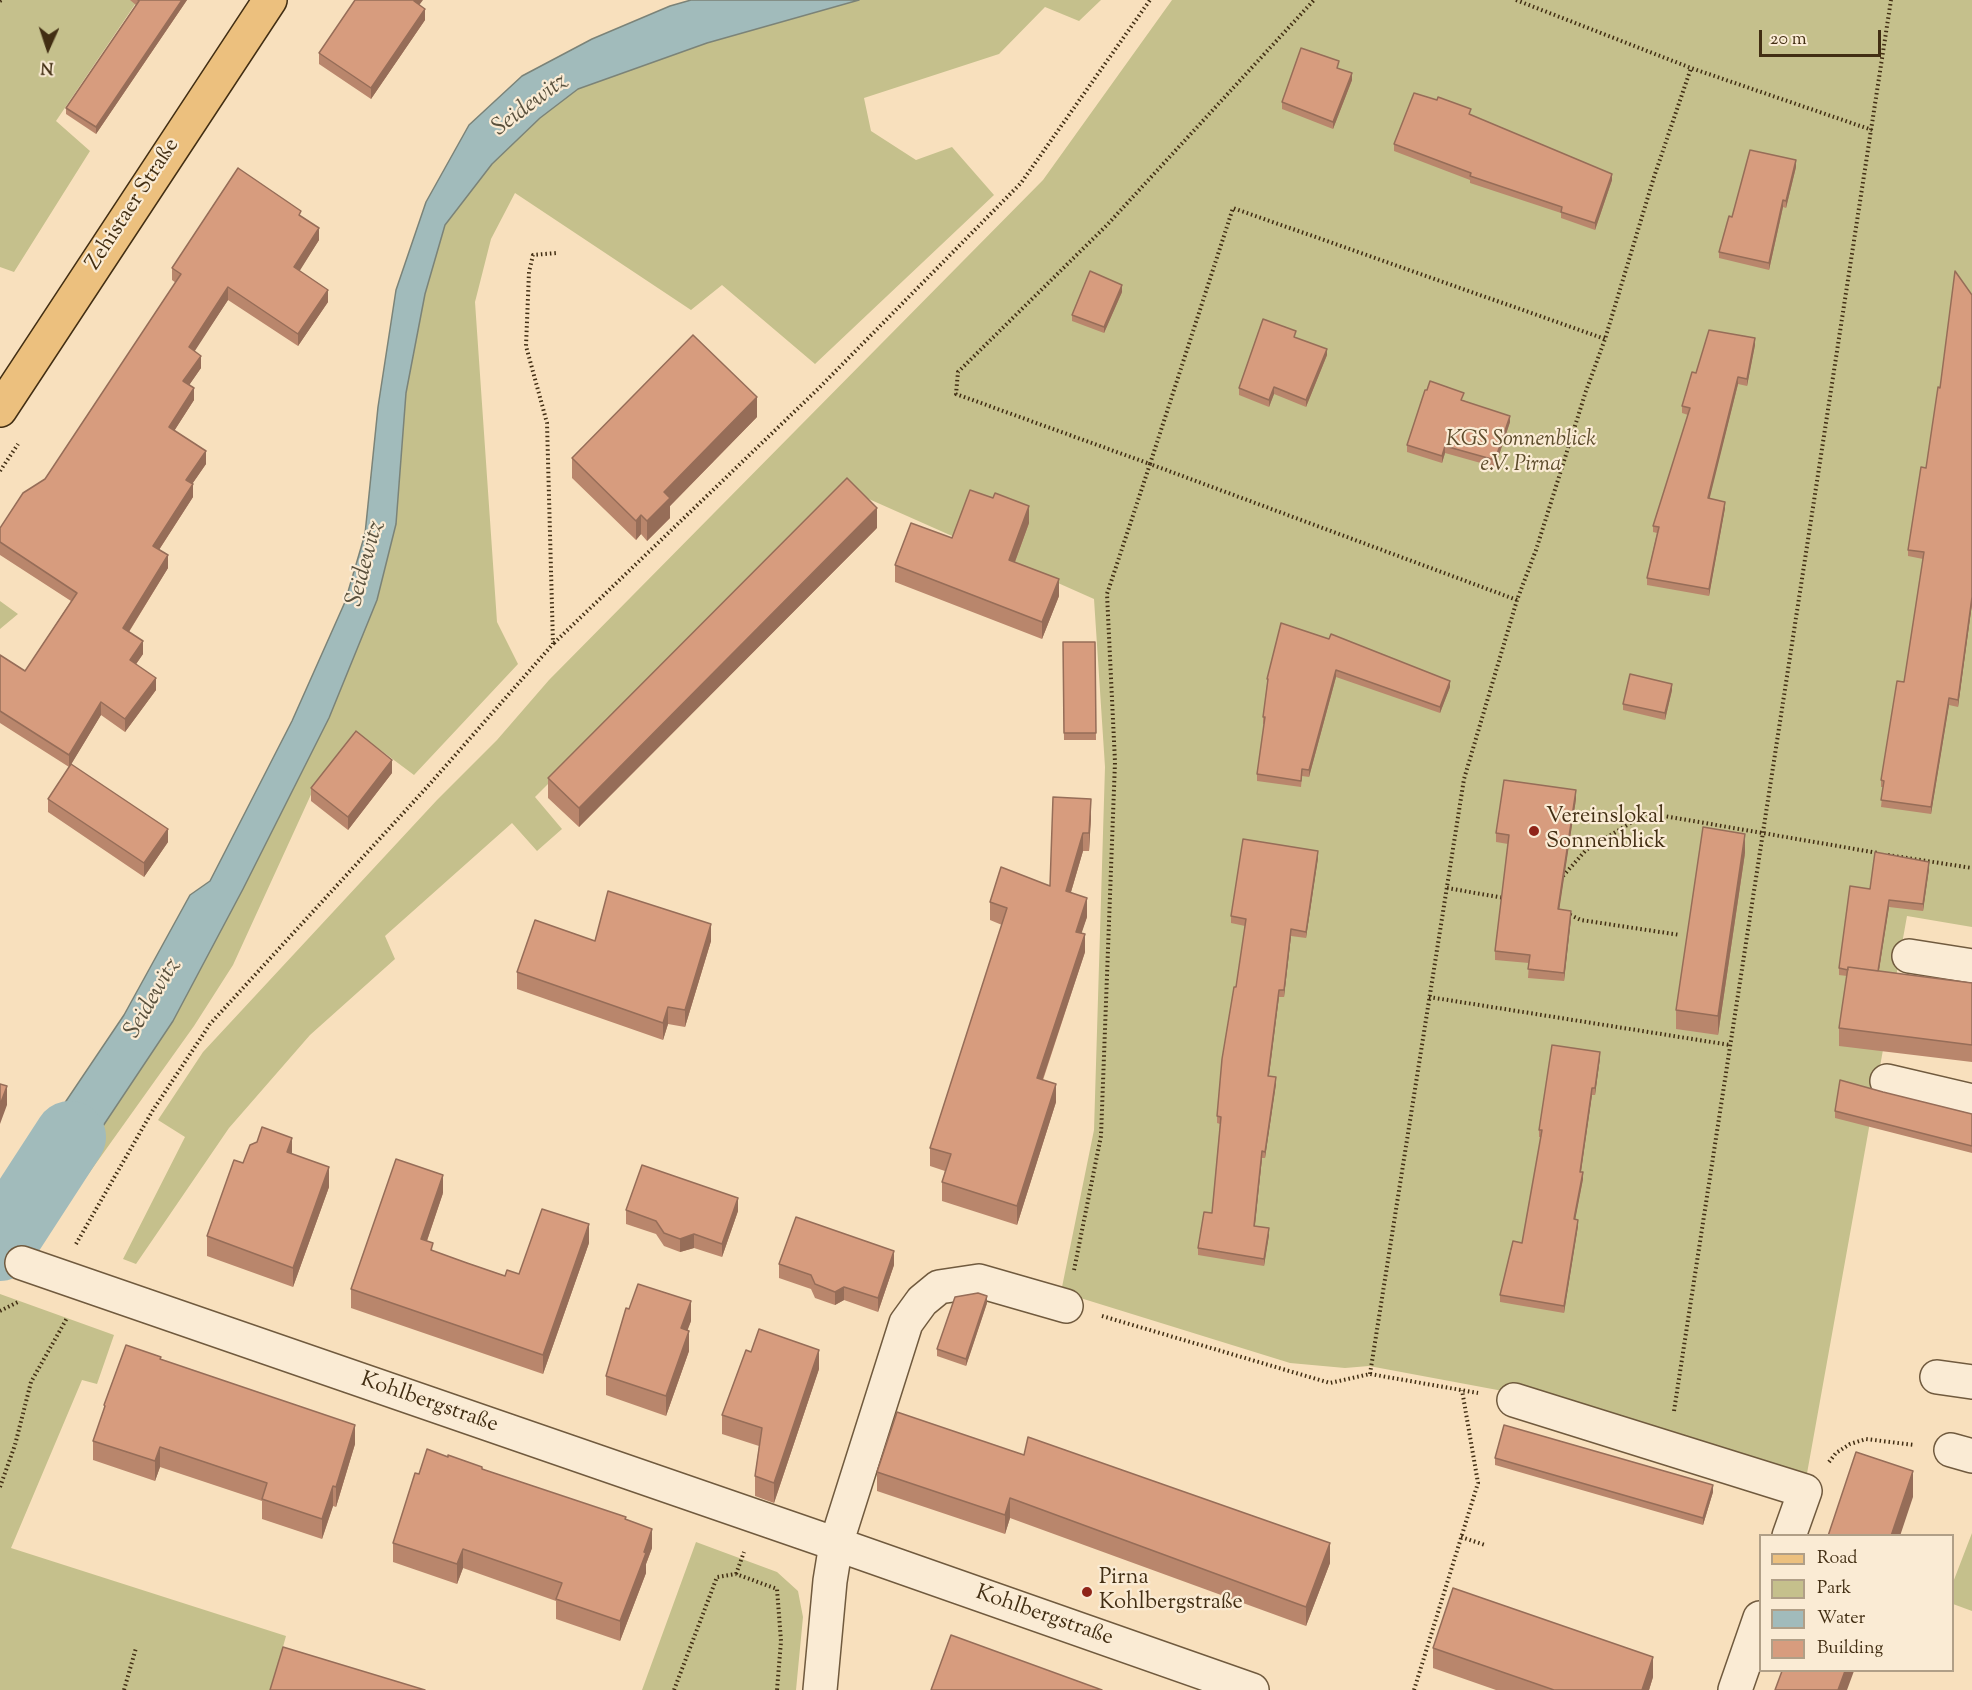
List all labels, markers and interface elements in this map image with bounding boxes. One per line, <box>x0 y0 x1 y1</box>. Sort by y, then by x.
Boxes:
north arrow <box>18 18 78 78</box>
scale bar <box>1762 18 1884 56</box>
text: 20 m <box>1770 27 1807 53</box>
text: N <box>40 55 54 78</box>
water label: Seidewitz <box>487 68 575 144</box>
street label: Zehistaer Straße <box>82 134 186 276</box>
park label: KGS Sonnenblick e.V. Pirna <box>1446 428 1596 480</box>
water label: Seidewitz <box>342 518 392 610</box>
place label: Vereinslokal Sonnenblick <box>1546 805 1666 856</box>
marker: Vereinslokal Sonnenblick <box>1527 824 1541 838</box>
water label: Seidewitz <box>120 954 188 1044</box>
street label: Kohlbergstraße <box>357 1368 501 1440</box>
legend <box>1759 1534 1954 1672</box>
text: Road <box>1817 1546 1857 1572</box>
place label: Pirna Kohlbergstraße <box>1099 1566 1243 1618</box>
text: Park <box>1817 1576 1851 1602</box>
street label: Kohlbergstraße <box>972 1581 1116 1653</box>
marker: Pirna Kohlbergstraße <box>1080 1585 1094 1599</box>
text: Water <box>1817 1606 1865 1632</box>
text: Building <box>1817 1636 1883 1662</box>

